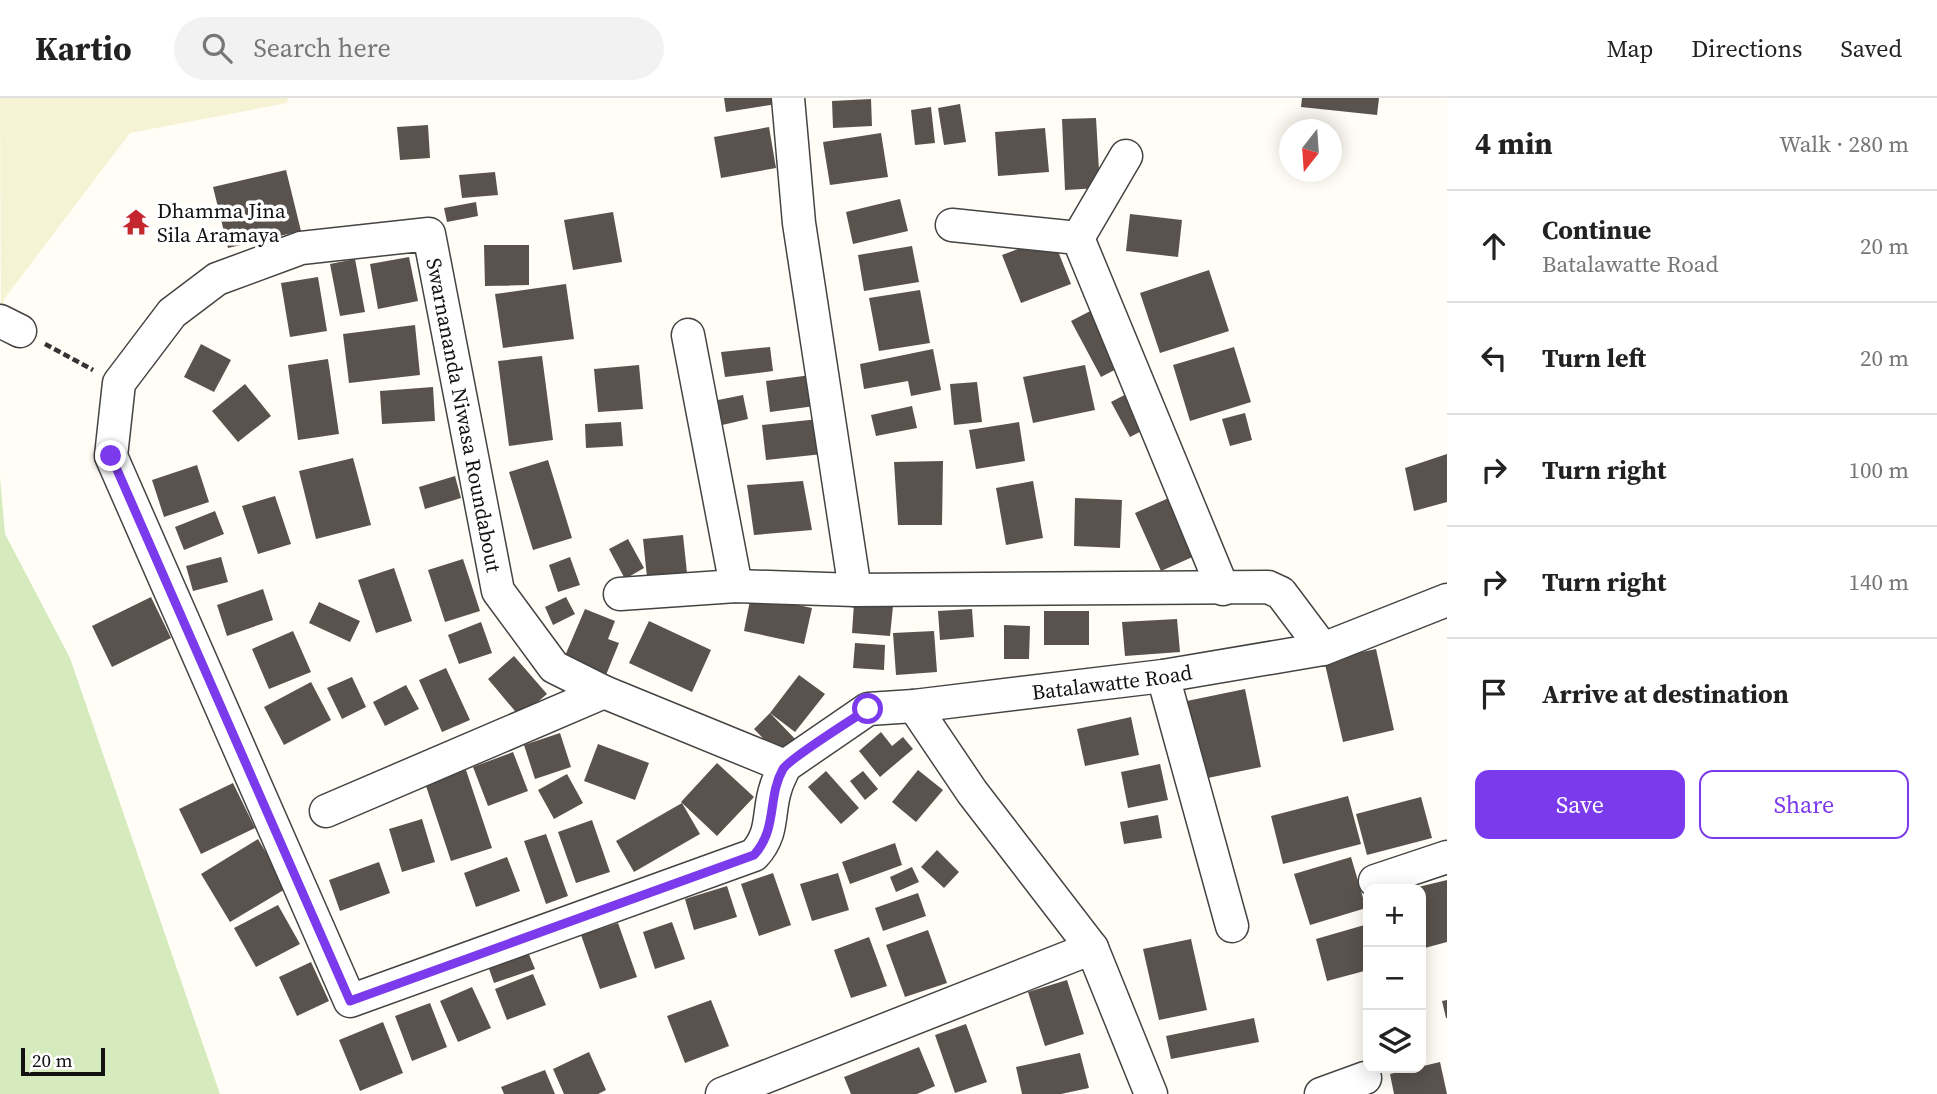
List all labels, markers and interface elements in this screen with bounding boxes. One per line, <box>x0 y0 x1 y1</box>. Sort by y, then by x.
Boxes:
search box <box>174 17 664 80</box>
text: Kartio <box>35 26 132 71</box>
icon: search <box>198 29 236 67</box>
text: Search here <box>254 30 391 66</box>
text: Map <box>1606 32 1653 65</box>
text: Directions <box>1691 32 1802 65</box>
text: Saved <box>1840 32 1902 65</box>
north arrow <box>1279 119 1342 182</box>
text: 4 min <box>1475 123 1553 164</box>
text: Walk · 280 m <box>1779 128 1909 160</box>
place label: Dhamma Jina Sila Aramaya <box>157 196 286 249</box>
temple icon: Dhamma Jina Sila Aramaya <box>121 207 151 237</box>
text: Continue <box>1542 212 1651 248</box>
icon: ahead <box>1475 227 1513 265</box>
text: 20 m <box>1860 230 1909 262</box>
text: Batalawatte Road <box>1542 248 1719 280</box>
street label: Swarnananda Niwasa Roundabout <box>419 256 509 575</box>
icon: left <box>1475 339 1513 377</box>
text: Turn left <box>1542 340 1646 376</box>
text: 20 m <box>1860 342 1909 374</box>
route end <box>95 440 126 471</box>
icon: right <box>1475 451 1513 489</box>
text: Turn right <box>1542 452 1666 488</box>
text: 100 m <box>1848 454 1909 486</box>
icon: right <box>1475 563 1513 601</box>
text: Turn right <box>1542 564 1666 600</box>
text: 140 m <box>1848 566 1909 598</box>
street label: Batalawatte Road <box>1030 657 1194 706</box>
icon: arrive <box>1475 675 1513 713</box>
text: Arrive at destination <box>1542 676 1789 712</box>
route start <box>852 693 883 724</box>
button: Save <box>1475 770 1685 839</box>
button: Share <box>1699 770 1909 839</box>
map controls <box>1363 884 1426 1073</box>
button: + <box>1363 884 1426 947</box>
button: − <box>1363 947 1426 1010</box>
button: layers <box>1363 1010 1426 1073</box>
scale bar <box>21 1045 105 1077</box>
text: 20 m <box>32 1047 73 1073</box>

